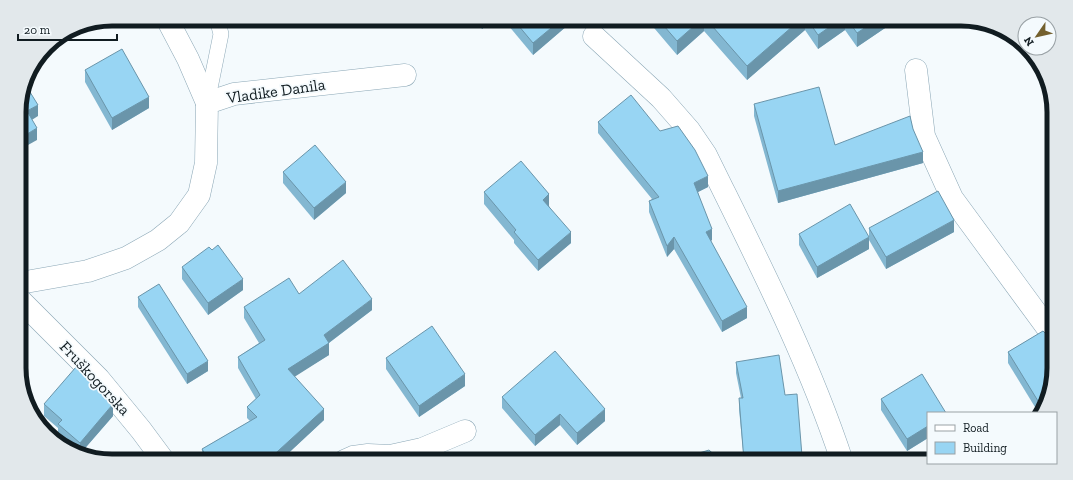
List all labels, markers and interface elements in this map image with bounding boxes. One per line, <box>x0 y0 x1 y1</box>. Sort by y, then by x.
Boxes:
scale bar <box>18 16 117 42</box>
north arrow <box>1017 16 1057 56</box>
text: 20 m <box>24 23 51 37</box>
text: N <box>1021 34 1037 48</box>
street label: Vladike Danila <box>224 75 327 107</box>
street label: Fruškogorska <box>56 337 134 419</box>
legend <box>927 412 1057 464</box>
text: Road <box>963 421 989 435</box>
text: Building <box>963 441 1007 455</box>

